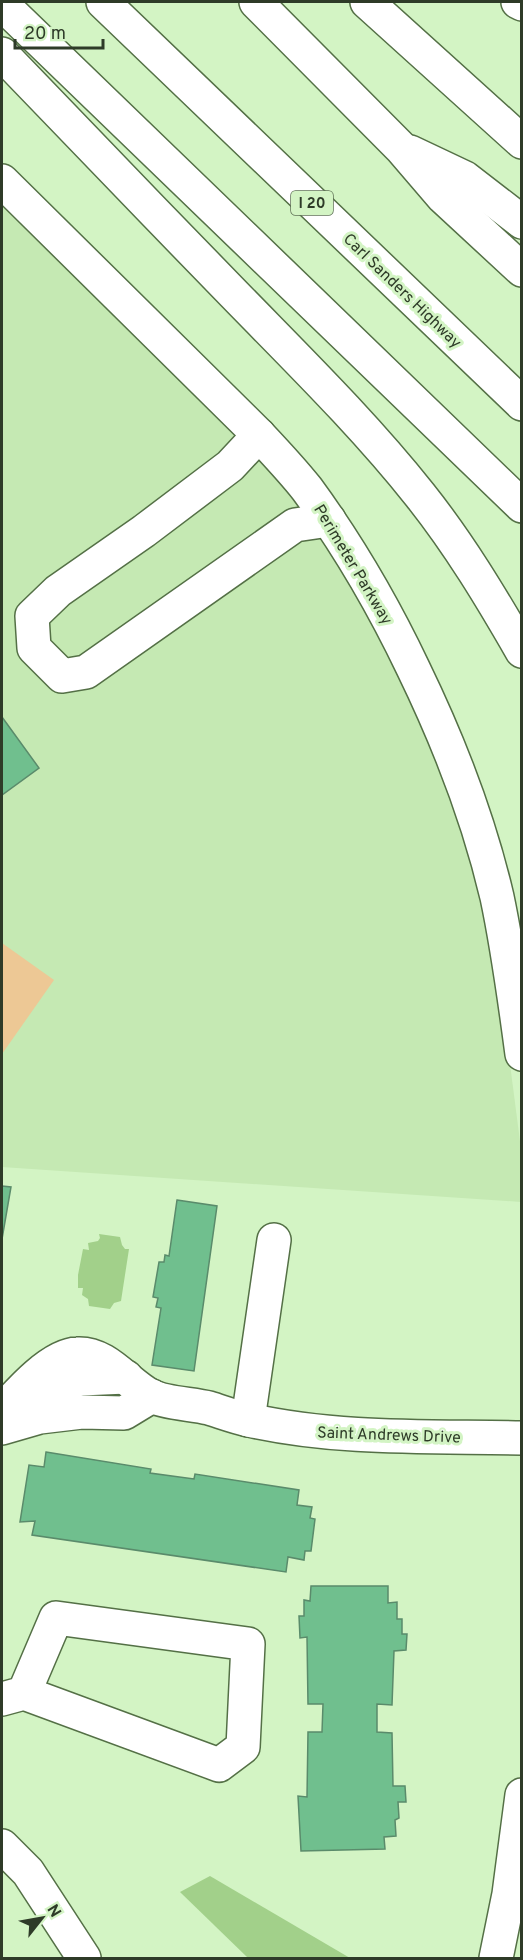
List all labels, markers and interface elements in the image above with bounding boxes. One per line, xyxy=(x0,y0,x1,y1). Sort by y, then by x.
scale bar xyxy=(15,12,104,50)
text: 20 m xyxy=(24,23,66,46)
road number: I 20 xyxy=(291,191,333,215)
street label: Carl Sanders Highway xyxy=(338,230,465,353)
street label: Perimeter Parkway xyxy=(308,501,396,629)
street label: Saint Andrews Drive xyxy=(317,1423,461,1449)
north arrow xyxy=(12,1888,72,1948)
text: N xyxy=(42,1901,65,1921)

